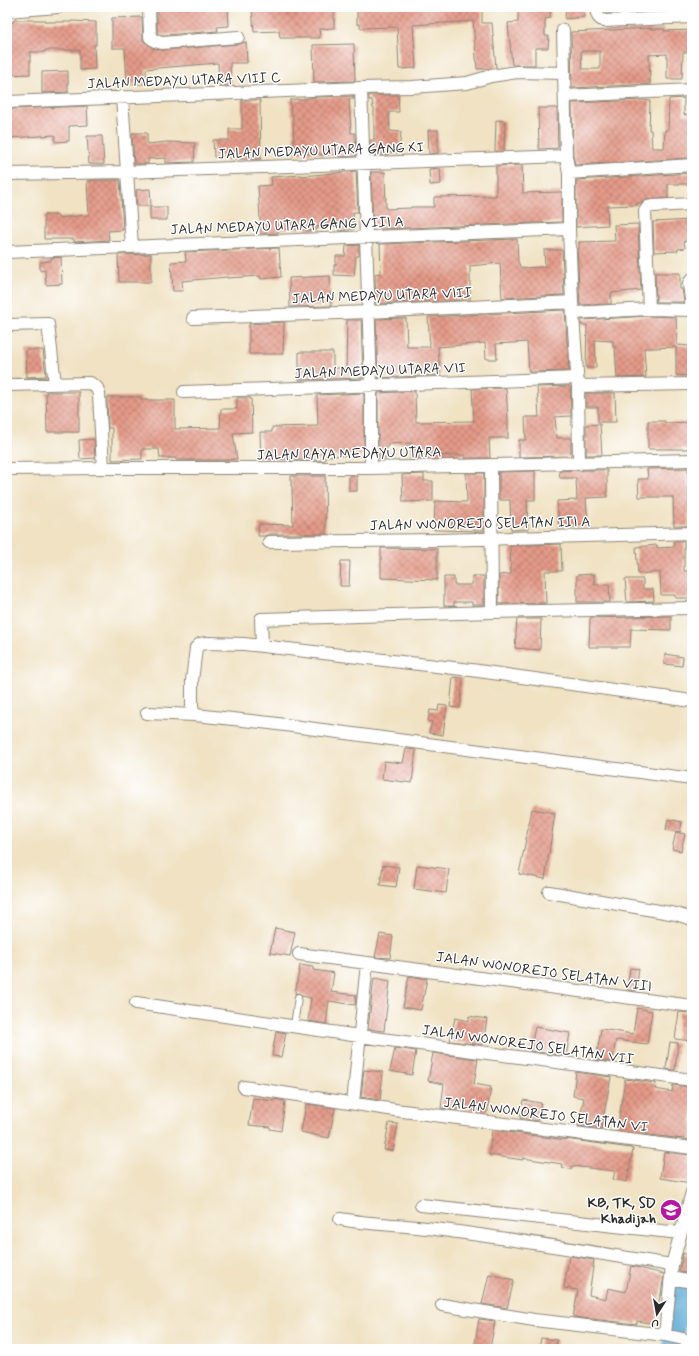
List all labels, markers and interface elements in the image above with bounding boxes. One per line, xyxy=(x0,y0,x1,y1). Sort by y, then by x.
street label: JALAN MEDAYU UTARA VIII C xyxy=(87,69,281,93)
street label: JALAN MEDAYU UTARA GANG XI xyxy=(218,138,424,164)
street label: JALAN MEDAYU UTARA GANG VIII A xyxy=(170,213,404,239)
street label: JALAN MEDAYU UTARA VIII xyxy=(292,284,472,308)
street label: JALAN MEDAYU UTARA VII xyxy=(294,359,466,383)
street label: JALAN RAYA MEDAYU UTARA xyxy=(256,443,442,465)
street label: JALAN WONOREJO SELATAN III A xyxy=(370,513,590,535)
street label: JALAN WONOREJO SELATAN VIII xyxy=(435,948,653,996)
street label: JALAN WONOREJO SELATAN VII xyxy=(421,1021,635,1069)
street label: JALAN WONOREJO SELATAN VI xyxy=(443,1094,649,1136)
place label: KB, TK, SD Khadijah xyxy=(588,1194,656,1228)
school or university icon: KB, TK, SD Khadijah xyxy=(658,1197,684,1223)
north arrow xyxy=(637,1294,677,1334)
text: U xyxy=(650,1315,660,1330)

